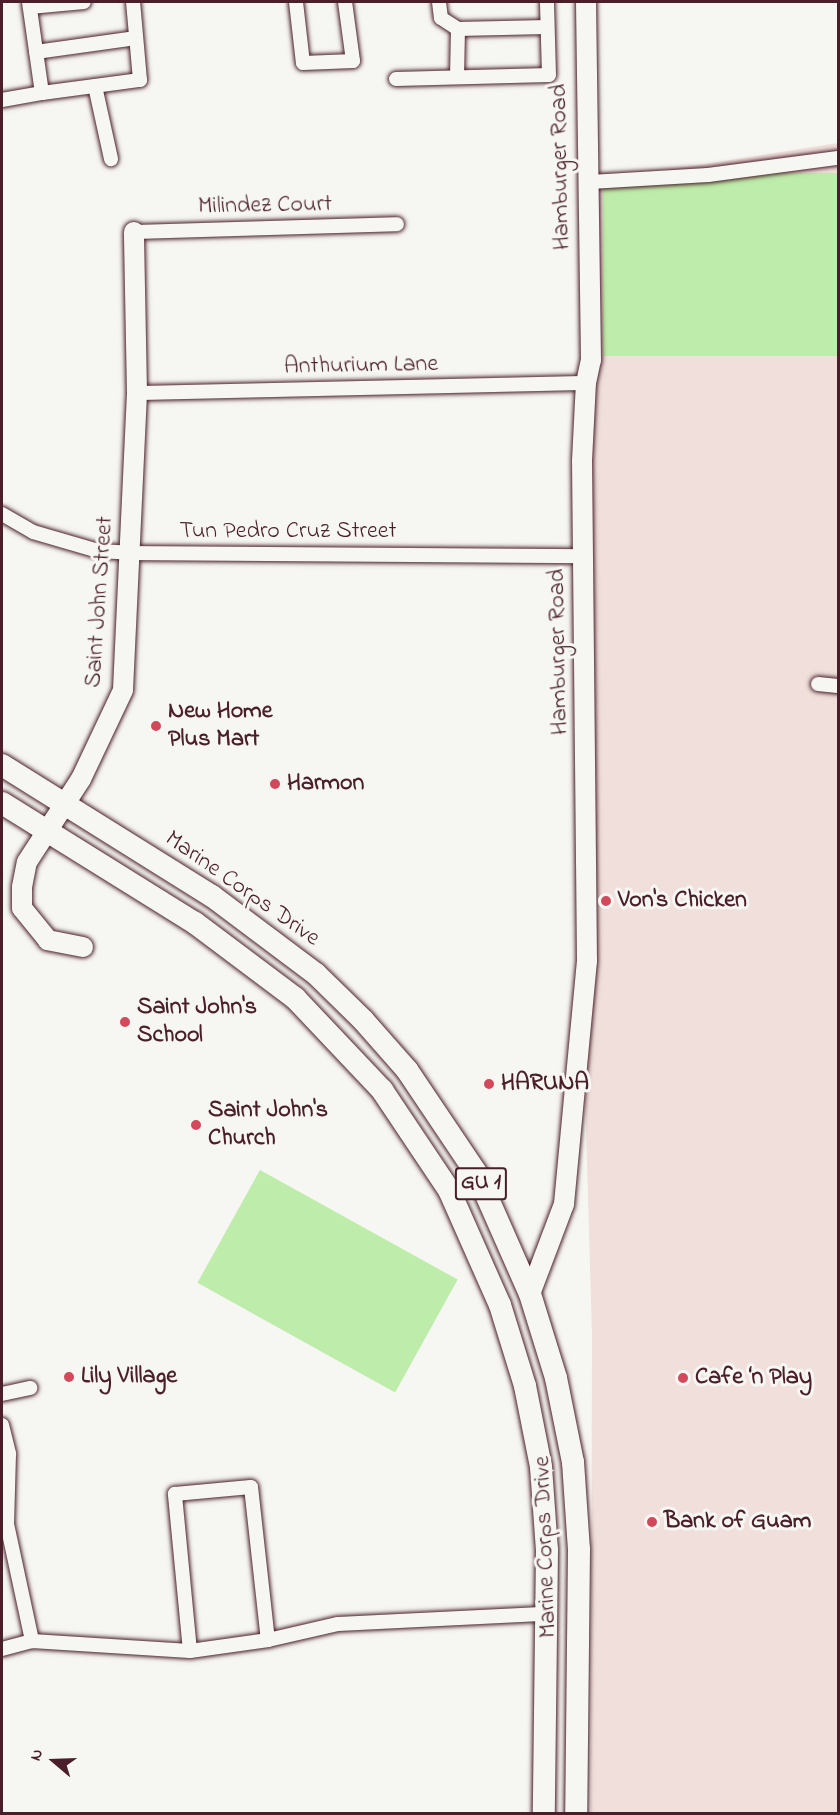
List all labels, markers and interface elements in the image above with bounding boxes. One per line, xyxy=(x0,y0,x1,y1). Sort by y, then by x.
street label: Hamburger Road xyxy=(545,84,577,250)
street label: Milindez Court xyxy=(198,190,332,222)
street label: Anthurium Lane xyxy=(284,350,438,382)
street label: Saint John Street xyxy=(80,515,120,689)
street label: Tun Pedro Cruz Street xyxy=(179,518,397,546)
street label: Hamburger Road xyxy=(543,569,575,735)
place label: New Home Plus Mart xyxy=(168,698,272,754)
marker: New Home Plus Mart xyxy=(149,719,163,733)
place label: Harmon xyxy=(287,770,364,798)
marker: Harmon xyxy=(268,777,282,791)
street label: Marine Corps Drive xyxy=(159,825,325,953)
place label: Von's Chicken xyxy=(618,887,747,915)
marker: Von's Chicken xyxy=(599,894,613,908)
place label: Saint John's School xyxy=(137,994,257,1050)
marker: Saint John's School xyxy=(118,1015,132,1029)
place label: HARUNA xyxy=(501,1070,589,1098)
marker: HARUNA xyxy=(482,1077,496,1091)
place label: Saint John's Church xyxy=(208,1097,328,1153)
marker: Saint John's Church xyxy=(189,1118,203,1132)
road number: GU 1 xyxy=(454,1165,508,1203)
place label: Lily Village xyxy=(81,1363,177,1391)
place label: Cafe ‘n Play xyxy=(695,1364,812,1392)
marker: Lily Village xyxy=(62,1370,76,1384)
marker: Cafe ‘n Play xyxy=(676,1371,690,1385)
street label: Marine Corps Drive xyxy=(528,1455,564,1639)
place label: Bank of Guam xyxy=(664,1508,811,1536)
marker: Bank of Guam xyxy=(645,1515,659,1529)
north arrow xyxy=(24,1731,84,1791)
text: N xyxy=(24,1746,50,1764)

